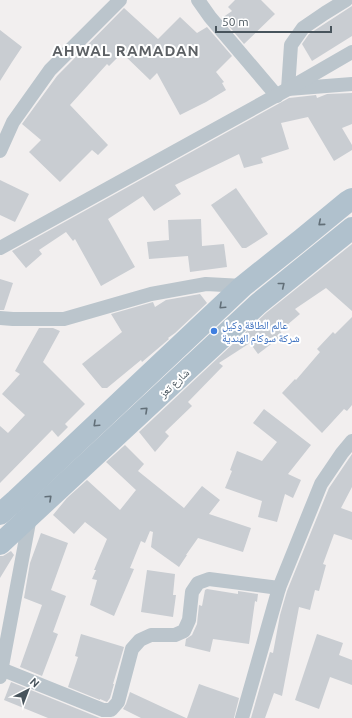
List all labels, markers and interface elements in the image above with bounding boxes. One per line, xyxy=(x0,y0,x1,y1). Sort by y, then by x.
scale bar xyxy=(216,8,331,34)
text: 50 m xyxy=(222,15,249,28)
district label: AHWAL RAMADAN xyxy=(52,42,200,59)
one-way arrow xyxy=(319,218,326,225)
one-way arrow xyxy=(278,282,285,289)
one-way arrow xyxy=(219,301,227,309)
place label: عالم الطاقة وكيل شركة سوكام الهندية xyxy=(222,319,300,345)
marker: عالم الطاقة وكيل شركة سوكام الهندية xyxy=(209,326,219,336)
street label: شارع تعز xyxy=(156,366,192,401)
one-way arrow xyxy=(140,408,147,415)
one-way arrow xyxy=(94,419,101,426)
one-way arrow xyxy=(44,495,52,503)
north arrow xyxy=(8,670,48,710)
text: N xyxy=(28,675,42,690)

